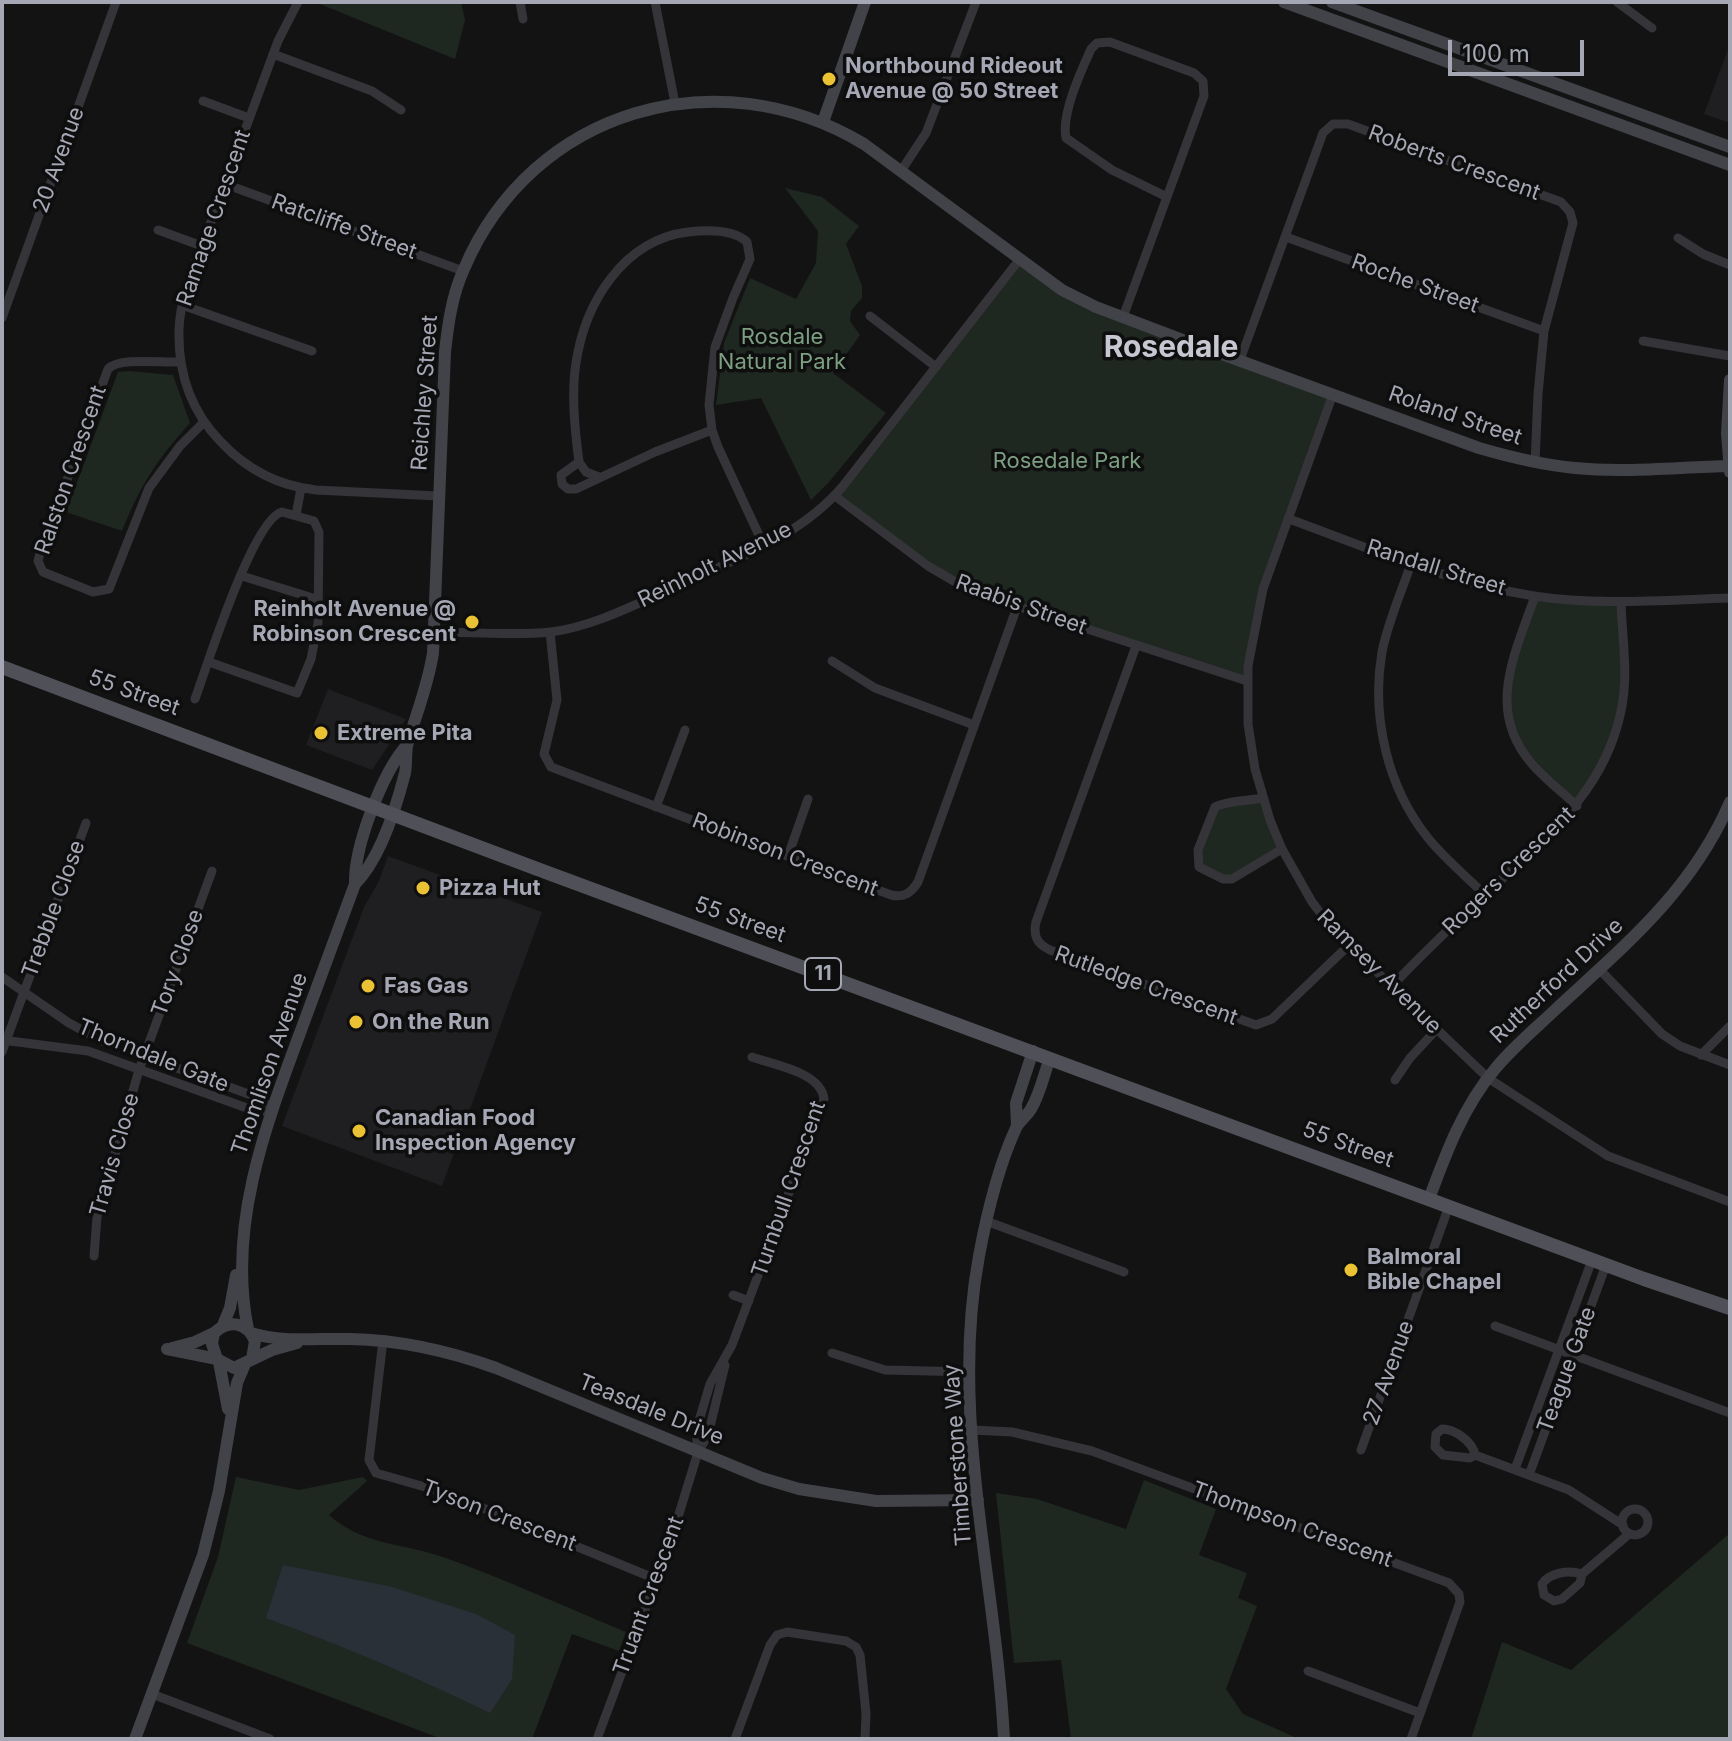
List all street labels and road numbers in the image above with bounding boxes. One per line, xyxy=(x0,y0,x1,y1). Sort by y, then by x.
street label: 20 Avenue xyxy=(28,103,90,217)
street label: Roberts Crescent xyxy=(1365,120,1543,206)
street label: Ramage Crescent xyxy=(171,126,257,310)
street label: Ratcliffe Street xyxy=(268,189,420,265)
street label: Roche Street xyxy=(1348,249,1482,319)
street label: Reichley Street xyxy=(406,314,444,472)
street label: Roland Street xyxy=(1385,381,1525,451)
street label: Ralston Crescent xyxy=(30,382,112,558)
street label: Reinholt Avenue xyxy=(634,516,796,614)
street label: Randall Street xyxy=(1363,534,1509,602)
street label: Raabis Street xyxy=(952,569,1090,641)
street label: 55 Street xyxy=(85,664,183,722)
street label: Rogers Crescent xyxy=(1437,801,1581,941)
street label: Robinson Crescent xyxy=(688,807,882,903)
street label: Trebble Close xyxy=(17,837,91,981)
street label: 55 Street xyxy=(691,891,789,949)
street label: Ramsey Avenue xyxy=(1311,904,1447,1040)
street label: Tory Close xyxy=(146,906,210,1020)
street label: Rutherford Drive xyxy=(1485,913,1629,1049)
street label: Rutledge Crescent xyxy=(1051,941,1241,1031)
road number: 11 xyxy=(805,958,841,990)
street label: Thomlison Avenue xyxy=(226,969,314,1159)
street label: Thorndale Gate xyxy=(74,1014,232,1098)
street label: Travis Close xyxy=(85,1090,145,1220)
street label: Turnbull Crescent xyxy=(746,1097,832,1281)
street label: 55 Street xyxy=(1299,1116,1397,1174)
street label: Teague Gate xyxy=(1532,1303,1602,1437)
street label: 27 Avenue xyxy=(1358,1317,1420,1429)
street label: Timberstone Way xyxy=(938,1363,978,1547)
street label: Teasdale Drive xyxy=(575,1369,727,1451)
street label: Tyson Crescent xyxy=(418,1474,580,1558)
street label: Thompson Crescent xyxy=(1188,1476,1396,1574)
street label: Truant Crescent xyxy=(608,1513,690,1679)

